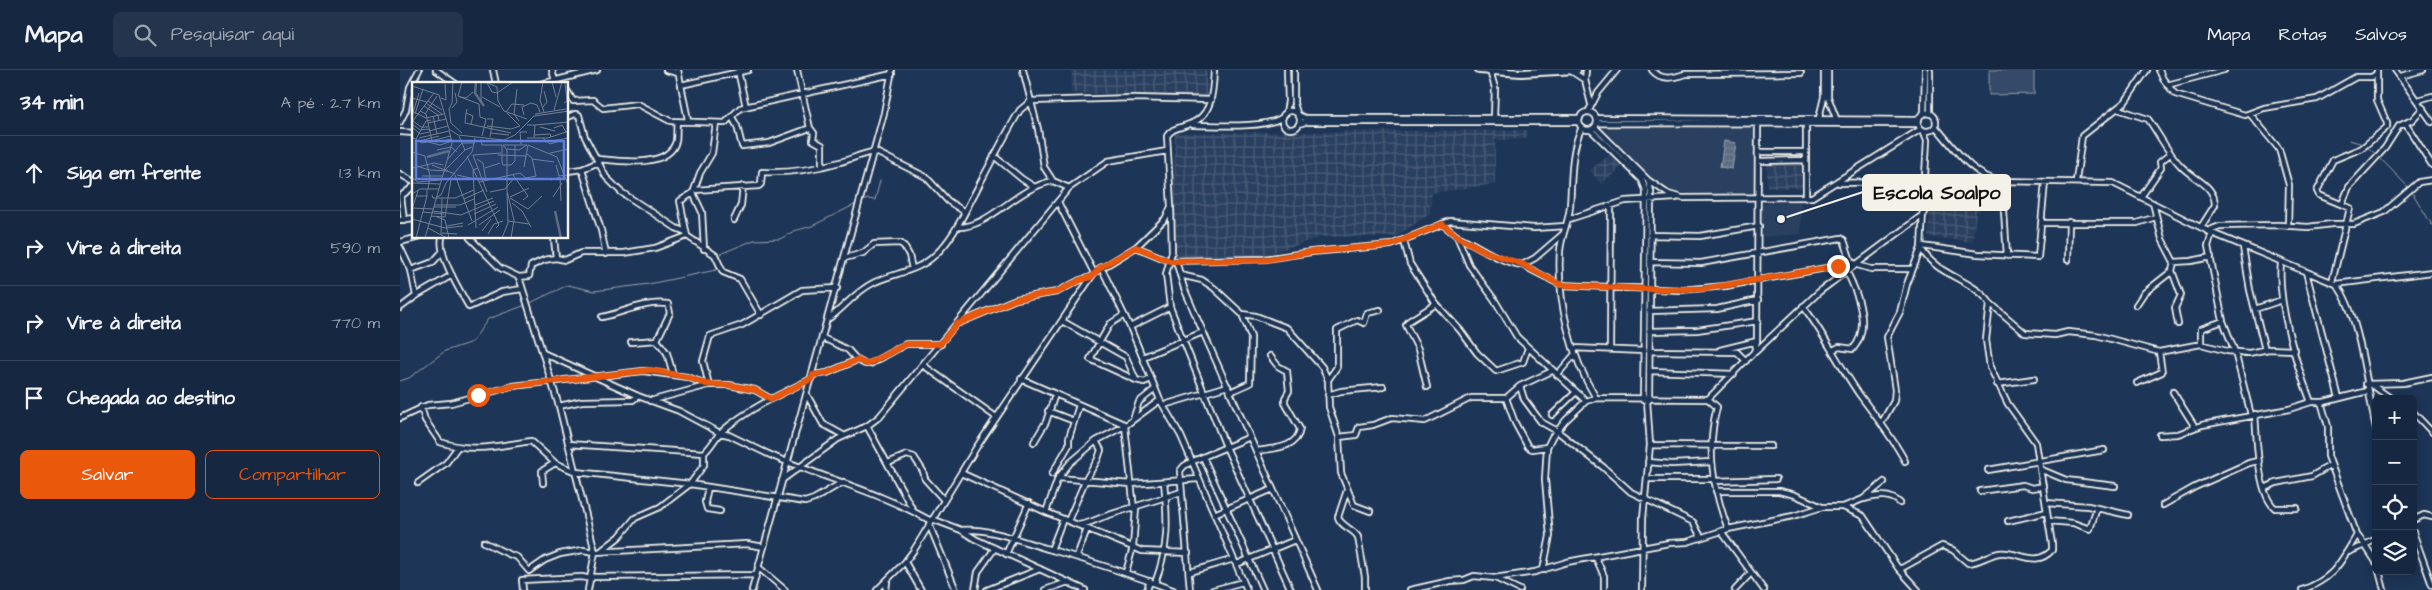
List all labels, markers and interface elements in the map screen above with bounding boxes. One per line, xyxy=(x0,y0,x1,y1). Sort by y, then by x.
search box xyxy=(113,12,463,57)
text: Mapa xyxy=(25,18,83,52)
icon: search xyxy=(131,21,159,49)
text: Pesquisar aqui xyxy=(171,21,294,48)
text: Mapa xyxy=(2207,22,2251,47)
text: Rotas xyxy=(2279,22,2327,47)
text: Salvos xyxy=(2355,22,2407,47)
inset map xyxy=(412,82,569,239)
text: 34 min xyxy=(20,88,83,117)
text: A pé · 2.7 km xyxy=(281,92,380,114)
icon: ahead xyxy=(20,159,48,187)
text: Siga em frente xyxy=(67,160,201,187)
text: 1.3 km xyxy=(339,162,380,184)
callout: Escola Soalpo xyxy=(1863,175,2010,210)
text: Escola Soalpo xyxy=(1874,179,2001,207)
icon: right xyxy=(20,234,48,262)
text: Vire à direita xyxy=(67,235,181,262)
text: 590 m xyxy=(331,237,380,259)
route end xyxy=(1827,255,1850,278)
icon: right xyxy=(20,309,48,337)
text: Vire à direita xyxy=(67,310,181,337)
text: 770 m xyxy=(331,312,380,334)
icon: arrive xyxy=(20,384,48,412)
route start xyxy=(467,384,490,407)
text: Chegada ao destino xyxy=(67,385,235,412)
map controls xyxy=(2372,395,2417,575)
button: + xyxy=(2372,395,2417,440)
button: − xyxy=(2372,440,2417,485)
button: Salvar xyxy=(20,450,195,499)
button: Compartilhar xyxy=(205,450,380,499)
button: locate xyxy=(2372,485,2417,530)
button: layers xyxy=(2372,530,2417,575)

